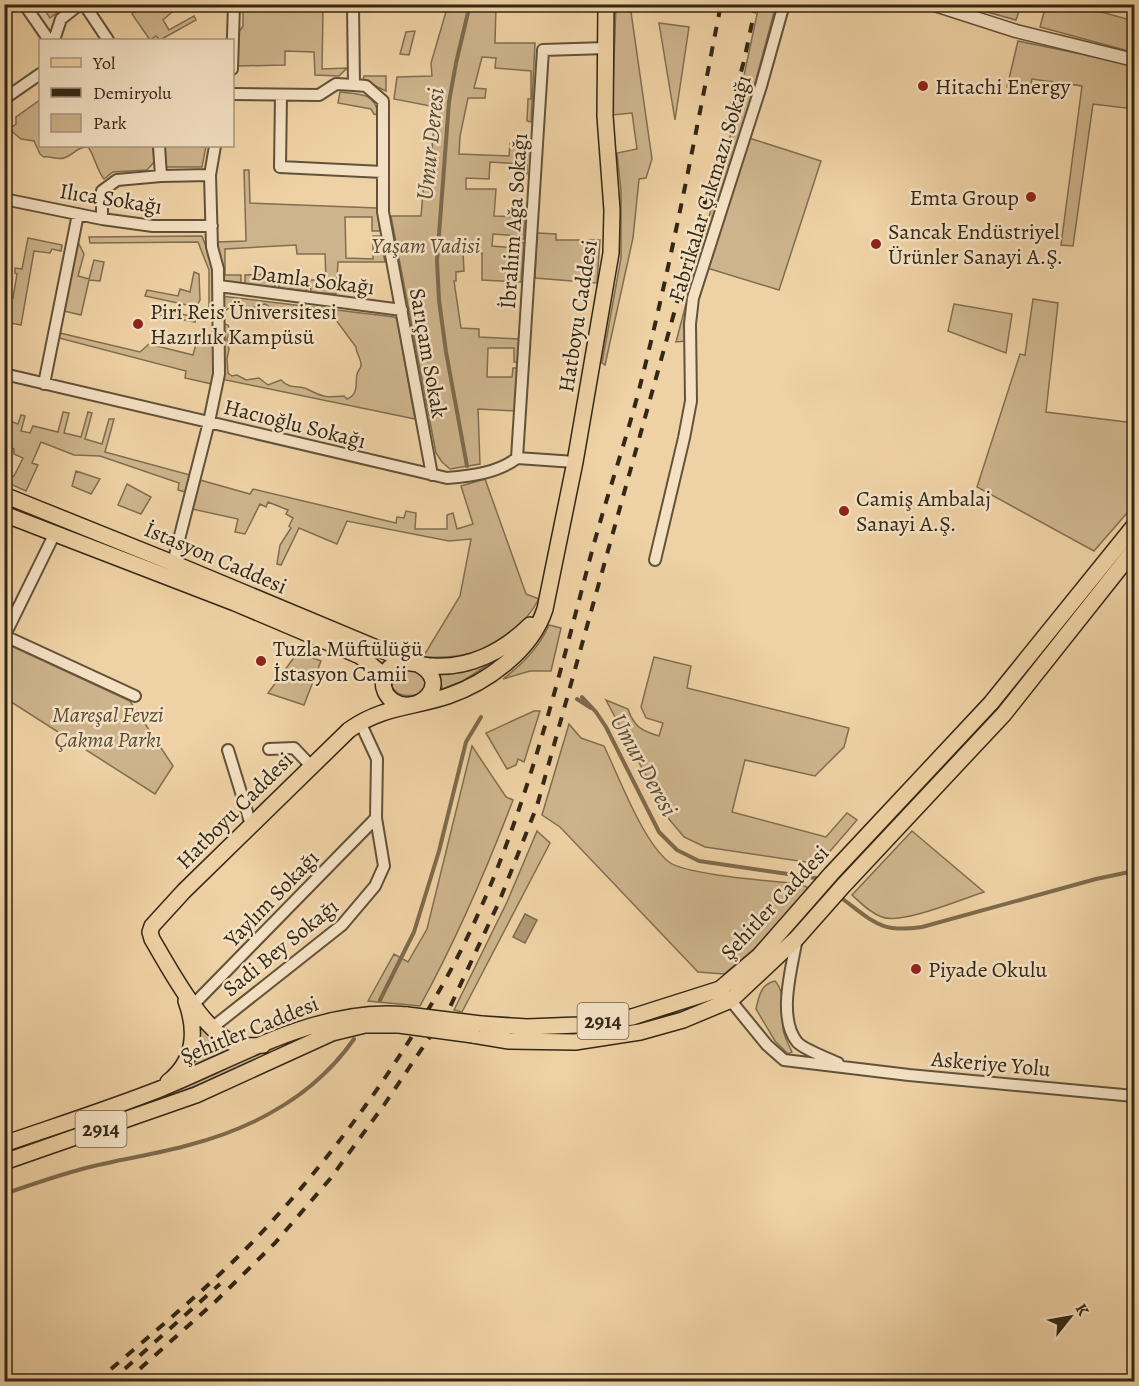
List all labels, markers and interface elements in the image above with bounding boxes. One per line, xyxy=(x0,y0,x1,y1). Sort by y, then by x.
legend xyxy=(39,39,234,147)
text: Yol xyxy=(92,51,116,75)
street label: Fabrikalar Çıkmazı Sokağı xyxy=(661,71,759,305)
place label: Hitachi Energy xyxy=(935,72,1070,102)
marker: Hitachi Energy xyxy=(916,79,930,93)
text: Demiryolu xyxy=(93,81,172,105)
water label: Umur Deresi xyxy=(408,86,452,202)
text: Park xyxy=(93,111,127,135)
street label: İbrahim Ağa Sokağı xyxy=(493,132,535,310)
street label: Ilıca Sokağı xyxy=(57,176,164,222)
place label: Emta Group xyxy=(910,183,1019,213)
marker: Emta Group xyxy=(1024,190,1038,204)
place label: Sancak Endüstriyel Ürünler Sanayi A.Ş. xyxy=(888,217,1063,272)
park label: Yaşam Vadisi xyxy=(372,231,481,261)
marker: Sancak Endüstriyel Ürünler Sanayi A.Ş. xyxy=(869,237,883,251)
street label: Hatboyu Caddesi xyxy=(551,238,605,395)
street label: Damla Sokağı xyxy=(249,258,376,302)
street label: Sarıçam Sokak xyxy=(402,286,454,421)
place label: Piri Reis Üniversitesi Hazırlık Kampüsü xyxy=(150,297,337,352)
marker: Piri Reis Üniversitesi Hazırlık Kampüsü xyxy=(131,317,145,331)
street label: Hacıoğlu Sokağı xyxy=(220,392,369,456)
place label: Camiş Ambalaj Sanayi A.Ş. xyxy=(856,484,991,539)
marker: Camiş Ambalaj Sanayi A.Ş. xyxy=(837,504,851,518)
street label: İstasyon Caddesi xyxy=(140,514,291,601)
place label: Tuzla Müftülüğü İstasyon Camii xyxy=(273,634,423,689)
marker: Tuzla Müftülüğü İstasyon Camii xyxy=(254,654,268,668)
park label: Mareşal Fevzi Çakma Parkı xyxy=(52,700,164,755)
water label: Umur Deresi xyxy=(603,708,685,822)
street label: Hatboyu Caddesi xyxy=(170,746,300,876)
street label: Şehitler Caddesi xyxy=(714,839,836,967)
street label: Yaylım Sokağı xyxy=(217,843,326,955)
street label: Sadi Bey Sokağı xyxy=(216,892,345,1004)
place label: Piyade Okulu xyxy=(928,955,1047,985)
marker: Piyade Okulu xyxy=(909,962,923,976)
street label: Şehitler Caddesi xyxy=(176,989,323,1071)
road number: 2914 xyxy=(578,1003,628,1039)
street label: Askeriye Yolu xyxy=(929,1044,1052,1084)
road number: 2914 xyxy=(76,1111,126,1147)
north arrow xyxy=(1040,1287,1100,1347)
text: K xyxy=(1070,1300,1094,1320)

